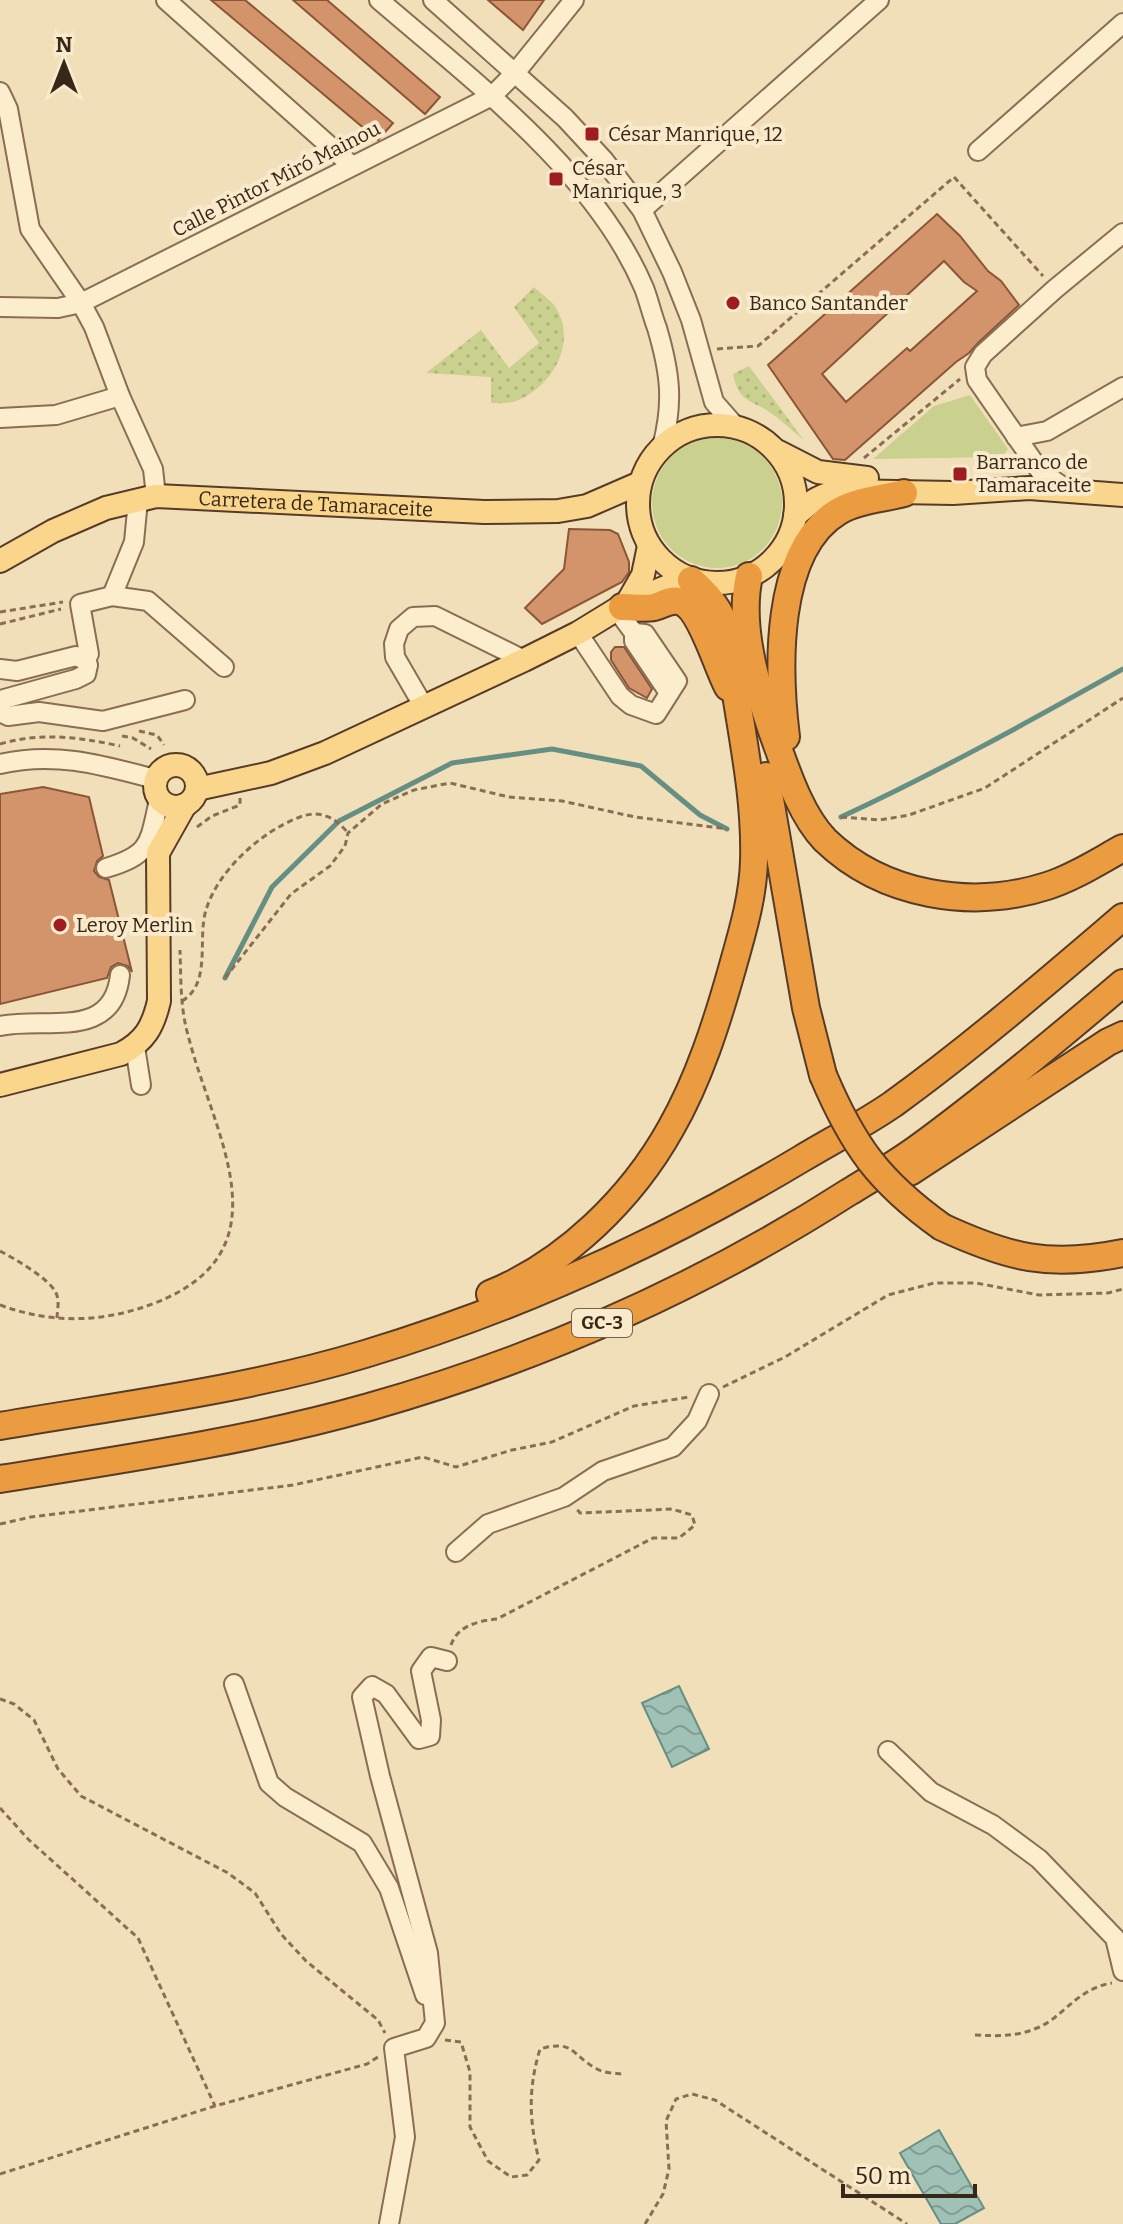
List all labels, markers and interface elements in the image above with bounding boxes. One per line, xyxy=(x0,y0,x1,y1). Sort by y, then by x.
north arrow xyxy=(24,24,104,104)
text: N xyxy=(56,31,73,58)
street label: Calle Pintor Miró Mainou xyxy=(168,116,384,242)
place label: César Manrique, 12 xyxy=(608,122,783,146)
marker: César Manrique, 12 xyxy=(583,125,601,143)
place label: César Manrique, 3 xyxy=(572,156,682,203)
marker: César Manrique, 3 xyxy=(547,170,565,188)
place label: Banco Santander xyxy=(749,291,908,315)
marker: Banco Santander xyxy=(724,294,742,312)
place label: Barranco de Tamaraceite xyxy=(976,450,1091,497)
marker: Barranco de Tamaraceite xyxy=(951,465,969,483)
street label: Carretera de Tamaraceite xyxy=(198,486,434,521)
place label: Leroy Merlin xyxy=(76,913,193,937)
marker: Leroy Merlin xyxy=(51,916,69,934)
road number: GC-3 xyxy=(572,1309,632,1337)
scale bar xyxy=(843,2148,975,2198)
text: 50 m xyxy=(855,2162,911,2190)

